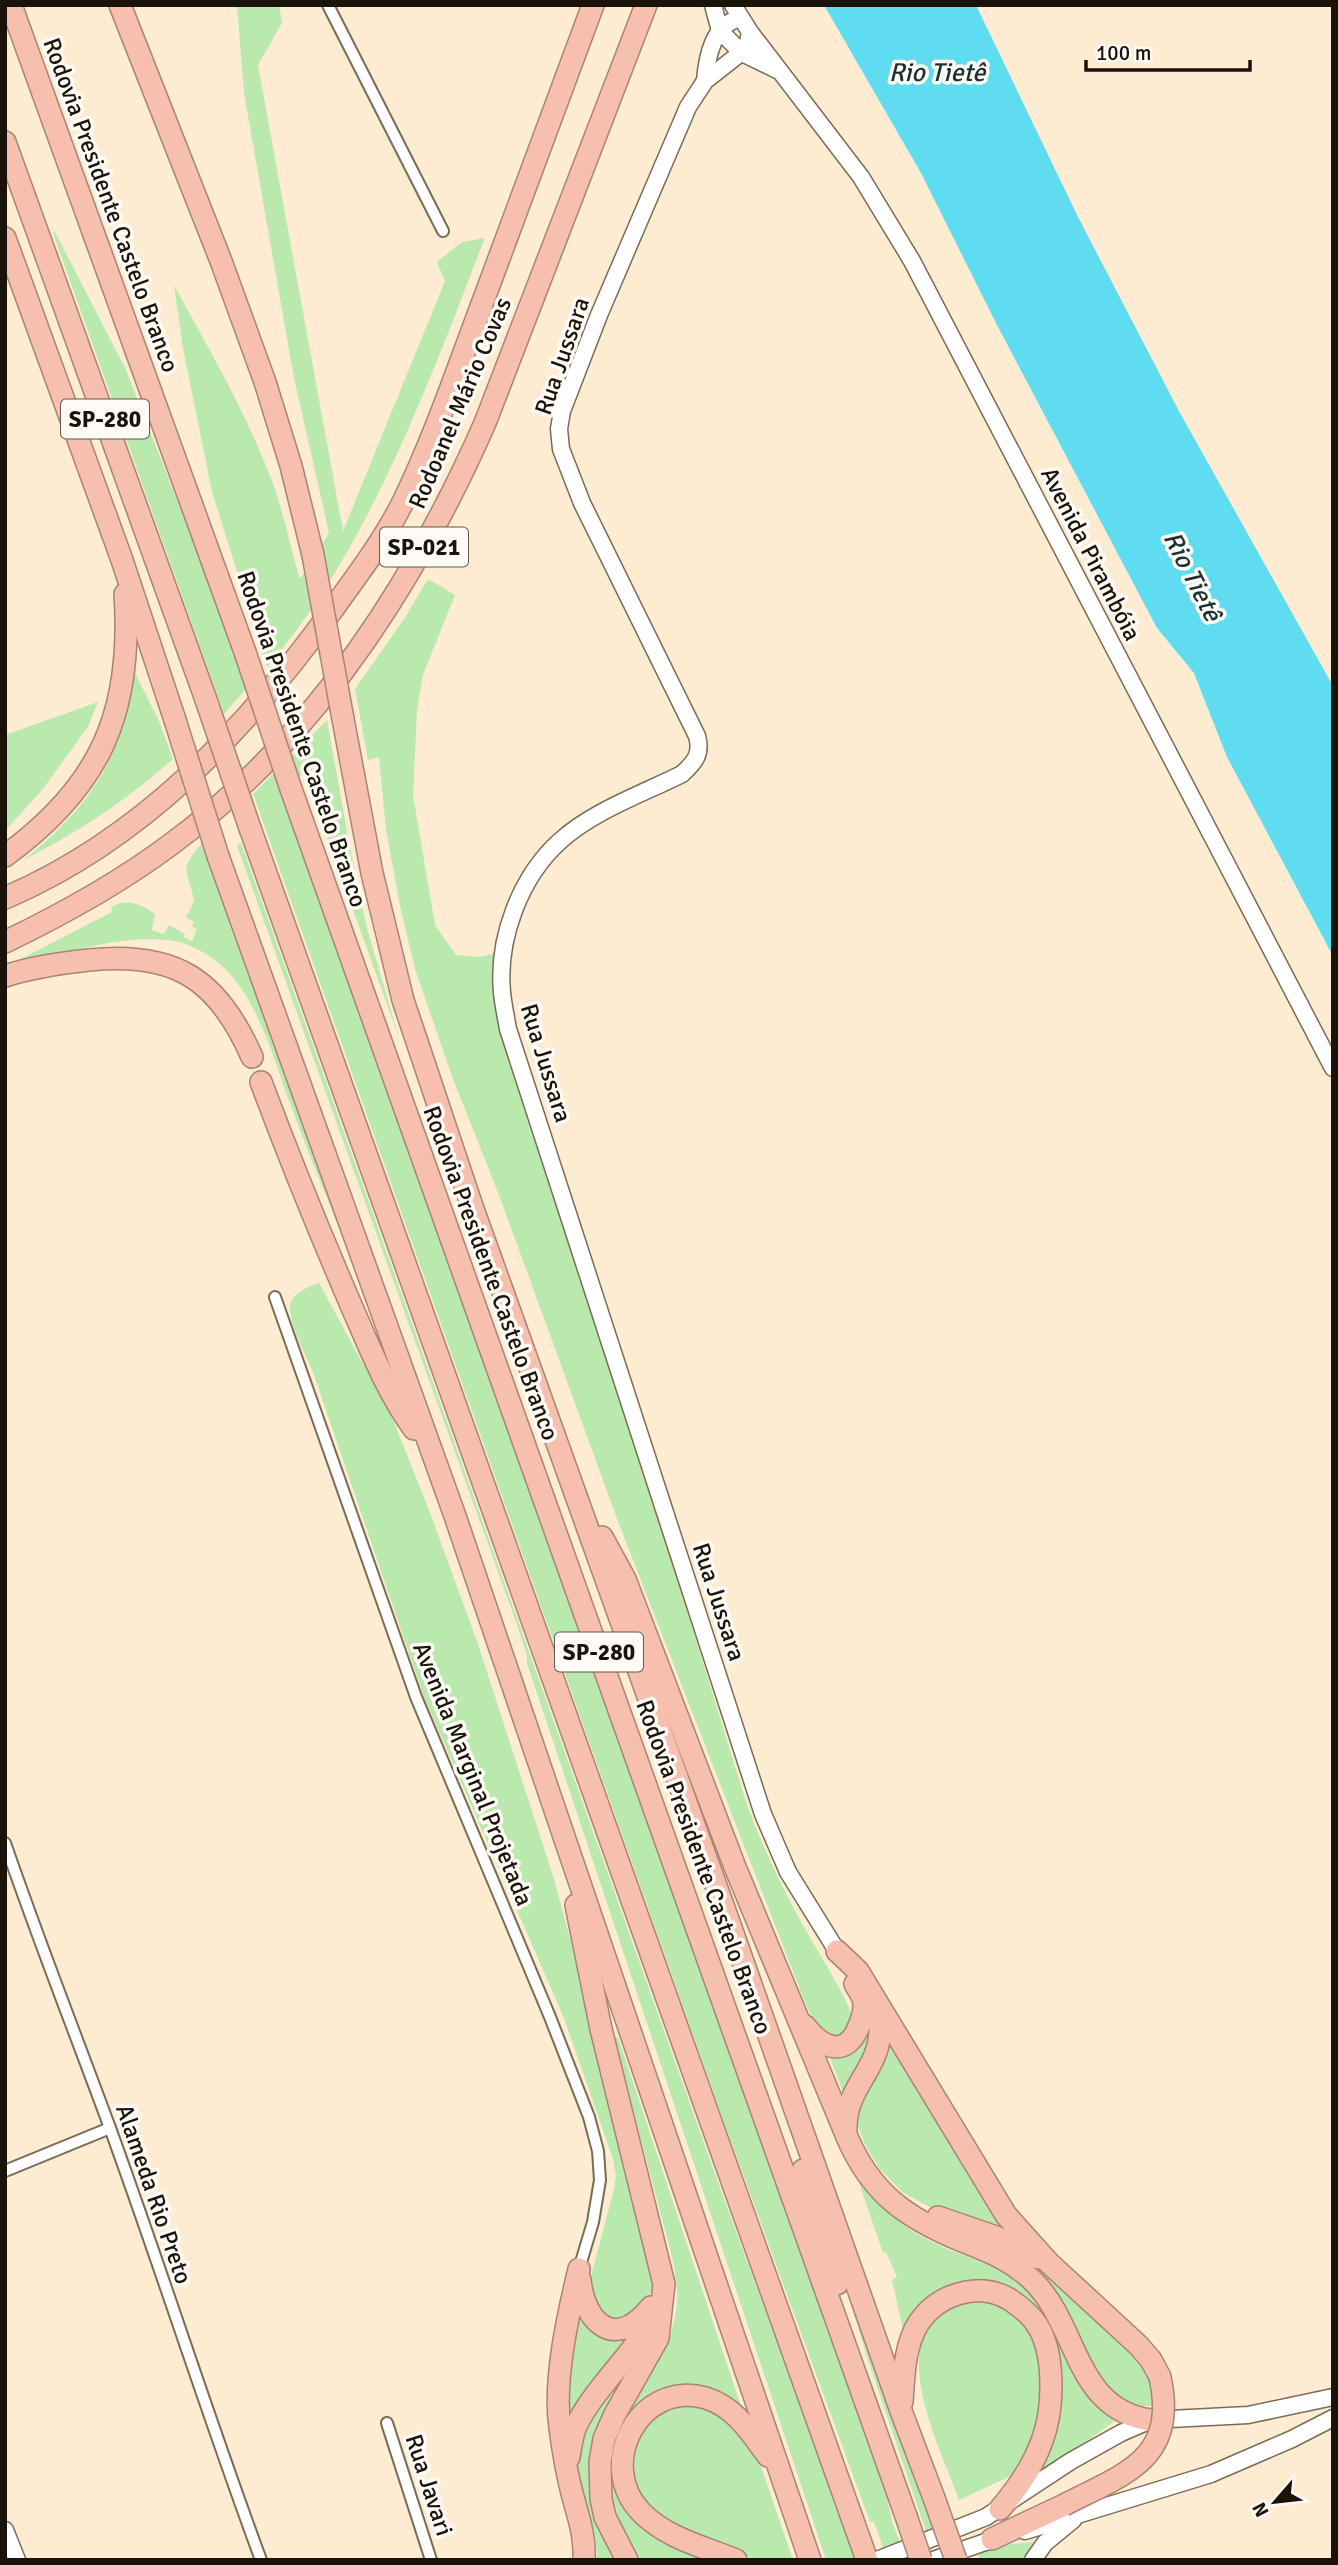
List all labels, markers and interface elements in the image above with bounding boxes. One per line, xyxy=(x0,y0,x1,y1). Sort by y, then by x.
scale bar xyxy=(1086,28,1250,72)
street label: Rodovia Presidente Castelo Branco xyxy=(36,34,186,376)
text: 100 m xyxy=(1096,40,1151,66)
water label: Rio Tietê xyxy=(889,57,987,89)
street label: Rodoanel Mário Covas xyxy=(402,293,518,513)
street label: Rua Jussara xyxy=(528,293,596,419)
road number: SP-280 xyxy=(61,400,149,438)
street label: Avenida Pirambóia xyxy=(1034,462,1148,646)
water label: Rio Tietê xyxy=(1156,526,1229,629)
road number: SP-021 xyxy=(380,527,468,566)
street label: Rodovia Presidente Castelo Branco xyxy=(230,567,374,911)
street label: Rua Jussara xyxy=(514,1000,578,1126)
street label: Rodovia Presidente Castelo Branco xyxy=(416,1102,566,1444)
street label: Rua Jussara xyxy=(686,1539,752,1665)
road number: SP-280 xyxy=(555,1632,643,1672)
street label: Avenida Marginal Projetada xyxy=(406,1638,540,1910)
street label: Rodovia Presidente Castelo Branco xyxy=(629,1696,779,2038)
street label: Alameda Rio Preto xyxy=(109,2100,199,2288)
street label: Rua Javari xyxy=(398,2430,460,2540)
north arrow xyxy=(1240,2467,1310,2537)
text: N xyxy=(1247,2498,1275,2521)

